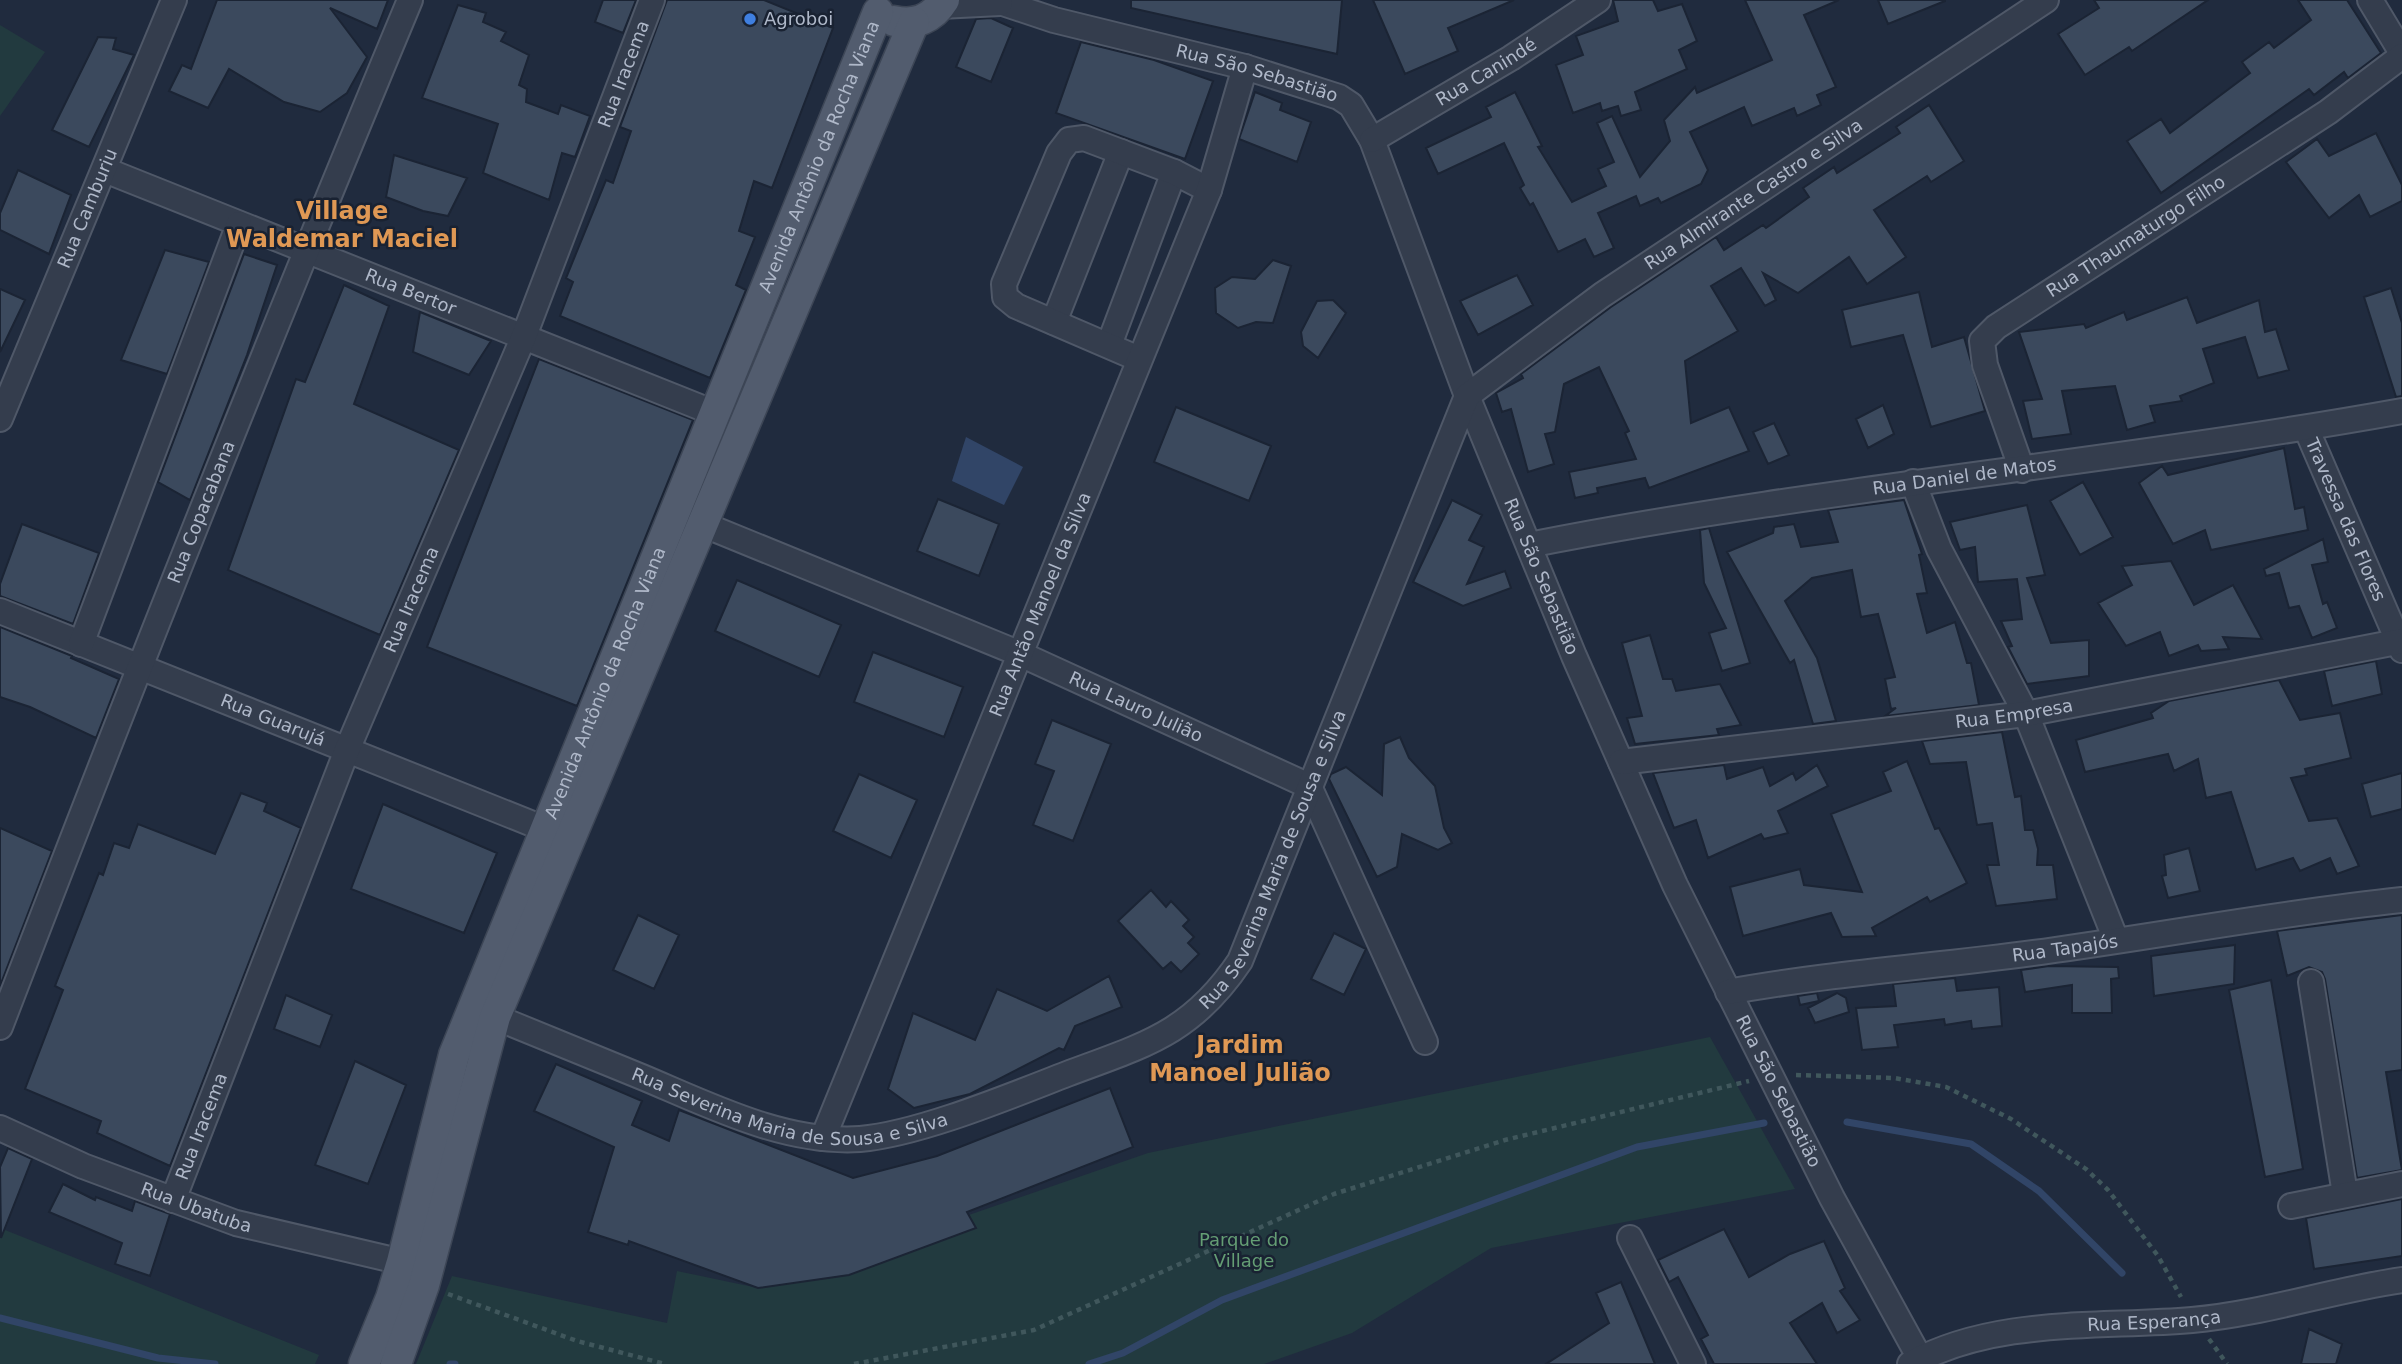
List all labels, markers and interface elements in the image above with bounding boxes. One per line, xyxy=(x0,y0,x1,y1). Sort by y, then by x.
place label: Agroboi xyxy=(764,8,833,29)
marker: Agroboi xyxy=(742,11,758,27)
street label: Rua Iracema xyxy=(593,17,653,131)
street label: Avenida Antônio da Rocha Viana xyxy=(754,17,883,296)
street label: Rua Canindé xyxy=(1432,33,1540,110)
street label: Rua São Sebastião xyxy=(1174,39,1341,106)
street label: Rua Almirante Castro e Silva xyxy=(1640,114,1866,274)
street label: Rua Camburiu xyxy=(53,145,121,271)
street label: Rua Thaumaturgo Filho xyxy=(2042,170,2229,301)
district label: Village Waldemar Maciel xyxy=(226,197,458,253)
street label: Rua Bertor xyxy=(362,264,460,319)
street label: Travessa das Flores xyxy=(2301,434,2391,604)
street label: Rua Copacabana xyxy=(163,437,239,586)
street label: Rua Daniel de Matos xyxy=(1871,453,2058,499)
street label: Rua Antão Manoel da Silva xyxy=(985,489,1095,720)
street label: Rua São Sebastião xyxy=(1500,495,1583,658)
street label: Rua Iracema xyxy=(379,543,443,656)
street label: Avenida Antônio da Rocha Viana xyxy=(540,544,670,822)
street label: Rua Lauro Julião xyxy=(1066,667,1206,746)
street label: Rua Guarujá xyxy=(218,689,329,750)
street label: Rua Empresa xyxy=(1954,694,2075,732)
street label: Rua Severina Maria de Sousa e Silva xyxy=(1195,707,1350,1013)
street label: Rua Tapajós xyxy=(2011,930,2120,966)
street label: Rua São Sebastião xyxy=(1732,1011,1826,1171)
district label: Jardim Manoel Julião xyxy=(1149,1031,1331,1087)
street label: Rua Severina Maria de Sousa e Silva xyxy=(629,1063,950,1149)
street label: Rua Iracema xyxy=(171,1070,231,1183)
street label: Rua Ubatuba xyxy=(138,1177,254,1236)
park label: Parque do Village xyxy=(1199,1229,1289,1271)
street label: Rua Esperança xyxy=(2087,1306,2222,1335)

